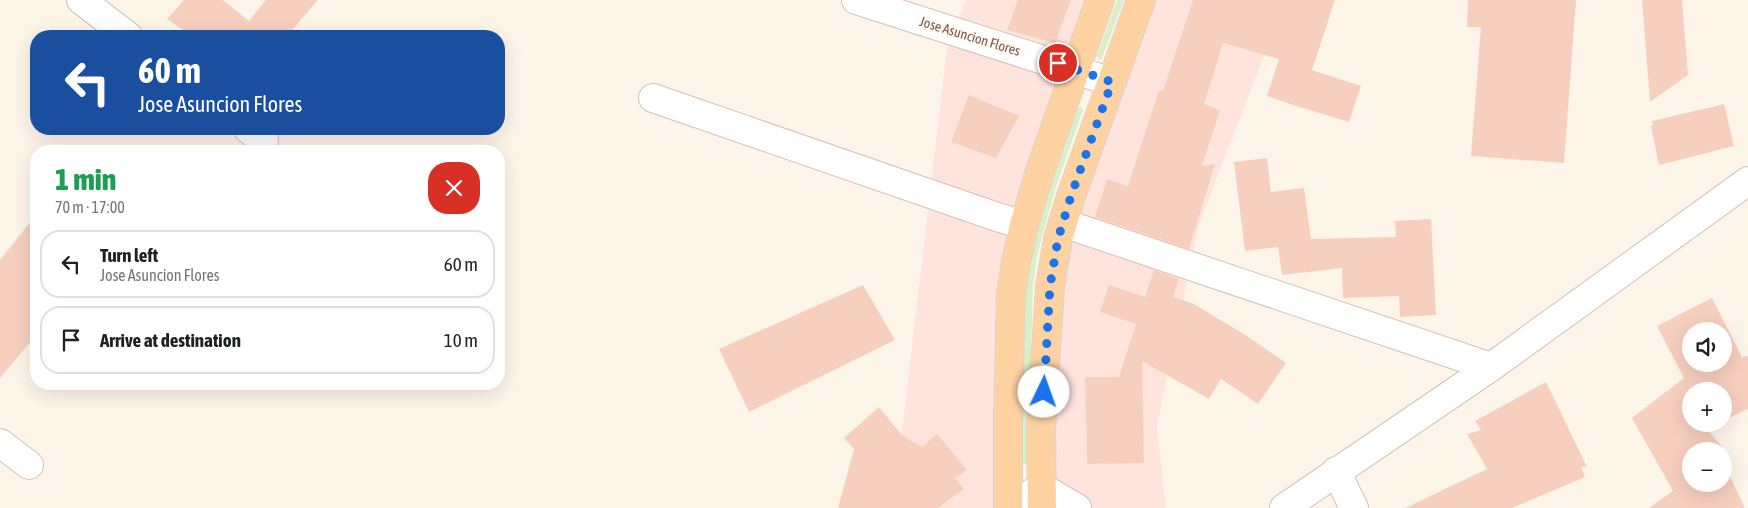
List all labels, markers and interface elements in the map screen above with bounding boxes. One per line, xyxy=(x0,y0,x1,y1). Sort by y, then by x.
street label: Jose Asuncion Flores xyxy=(918,13,1022,59)
pin xyxy=(1037,42,1079,84)
icon: arrive xyxy=(1044,49,1072,77)
icon: left xyxy=(55,50,120,115)
text: 60 m xyxy=(138,50,201,90)
text: Jose Asuncion Flores xyxy=(138,91,302,117)
text: 1 min xyxy=(55,162,116,196)
button: close xyxy=(428,162,480,214)
text: 70 m · 17:00 xyxy=(55,198,125,216)
text: Turn left xyxy=(100,244,158,266)
icon: left xyxy=(57,250,85,278)
text: 60 m xyxy=(444,253,478,275)
text: Jose Asuncion Flores xyxy=(100,266,219,284)
map controls xyxy=(1682,322,1732,492)
button: sound xyxy=(1682,322,1732,372)
icon: arrive xyxy=(57,326,85,354)
text: Arrive at destination xyxy=(100,329,241,351)
text: 10 m xyxy=(444,329,478,351)
position arrow xyxy=(1017,365,1069,417)
button: + xyxy=(1682,382,1732,432)
button: − xyxy=(1682,442,1732,492)

